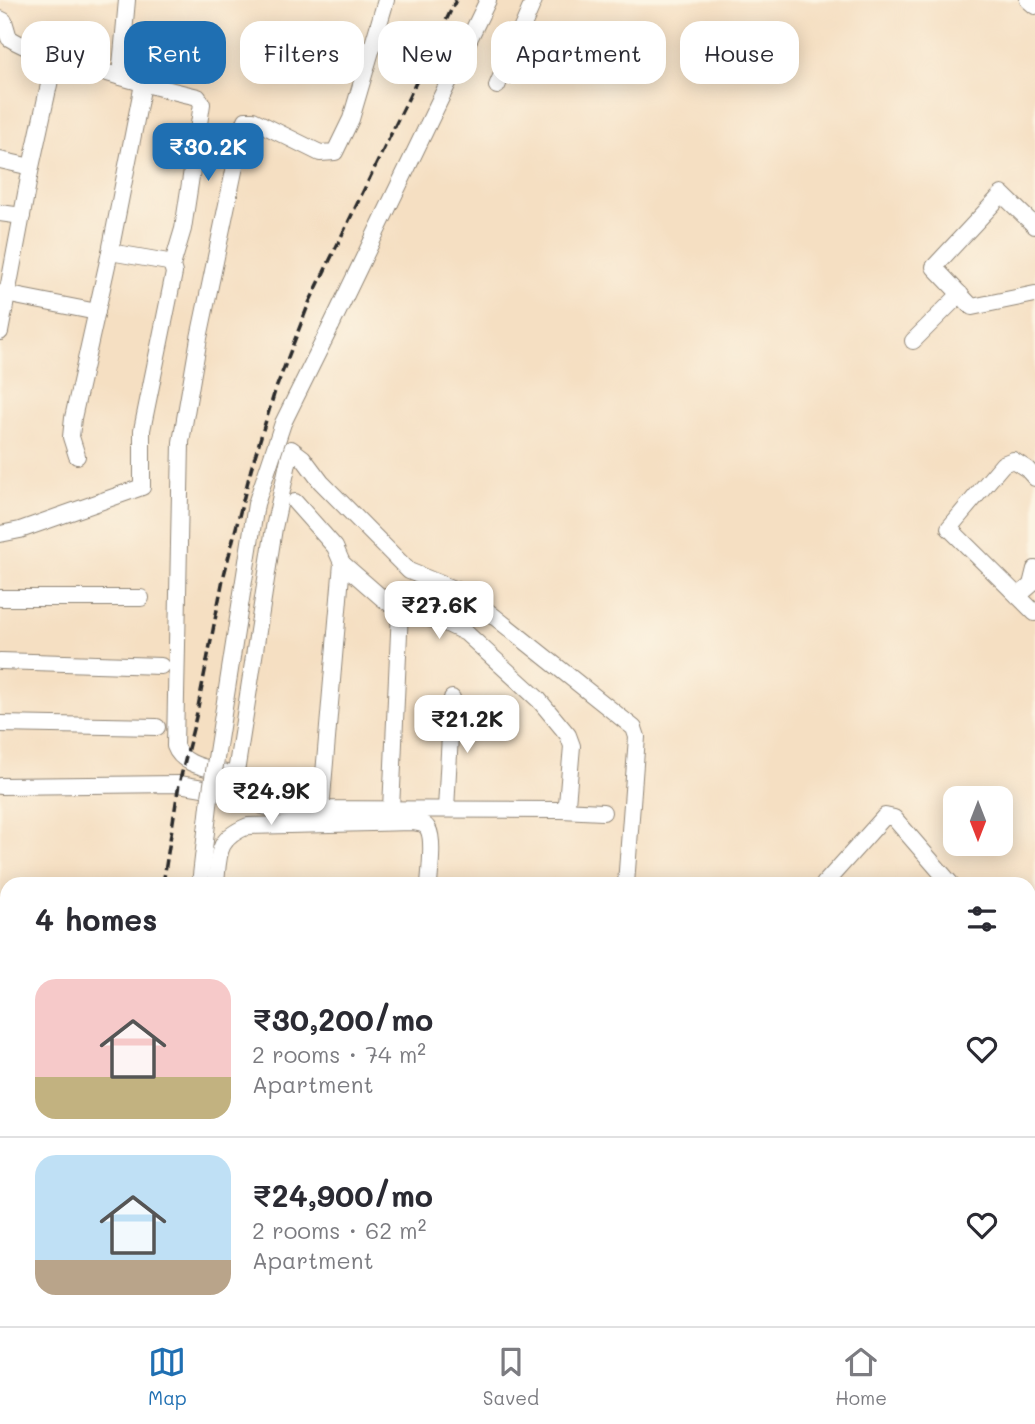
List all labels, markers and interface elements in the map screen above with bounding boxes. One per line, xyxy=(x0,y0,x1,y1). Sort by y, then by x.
chip: Buy xyxy=(21,21,110,84)
chip: Rent xyxy=(124,21,226,84)
chip: Filters xyxy=(240,21,364,84)
chip: New xyxy=(378,21,477,84)
chip: Apartment xyxy=(491,21,666,84)
chip: House xyxy=(680,21,799,84)
pin: ₹30.2K xyxy=(151,124,265,183)
text: ₹30.2K xyxy=(169,131,247,161)
pin: ₹27.6K xyxy=(382,582,496,641)
text: ₹27.6K xyxy=(400,589,478,619)
pin: ₹21.2K xyxy=(410,696,524,755)
text: ₹21.2K xyxy=(430,703,504,733)
pin: ₹24.9K xyxy=(214,768,328,827)
text: ₹24.9K xyxy=(232,775,310,805)
north arrow xyxy=(943,786,1013,856)
map controls xyxy=(943,786,1013,856)
text: 4 homes xyxy=(35,899,157,939)
icon: filters xyxy=(963,900,1001,938)
text: ₹30,200/mo xyxy=(252,999,433,1039)
icon: home xyxy=(91,1007,175,1091)
icon: heart xyxy=(963,1030,1001,1068)
text: 2 rooms · 74 m² xyxy=(252,1039,426,1069)
text: Apartment xyxy=(252,1069,374,1099)
text: ₹24,900/mo xyxy=(252,1175,433,1215)
icon: home xyxy=(91,1183,175,1267)
icon: heart xyxy=(963,1206,1001,1244)
text: 2 rooms · 62 m² xyxy=(252,1215,426,1245)
text: Apartment xyxy=(252,1245,374,1275)
tab: Map xyxy=(148,1343,187,1410)
tab: Saved xyxy=(483,1343,539,1410)
tab: Home xyxy=(835,1343,887,1410)

